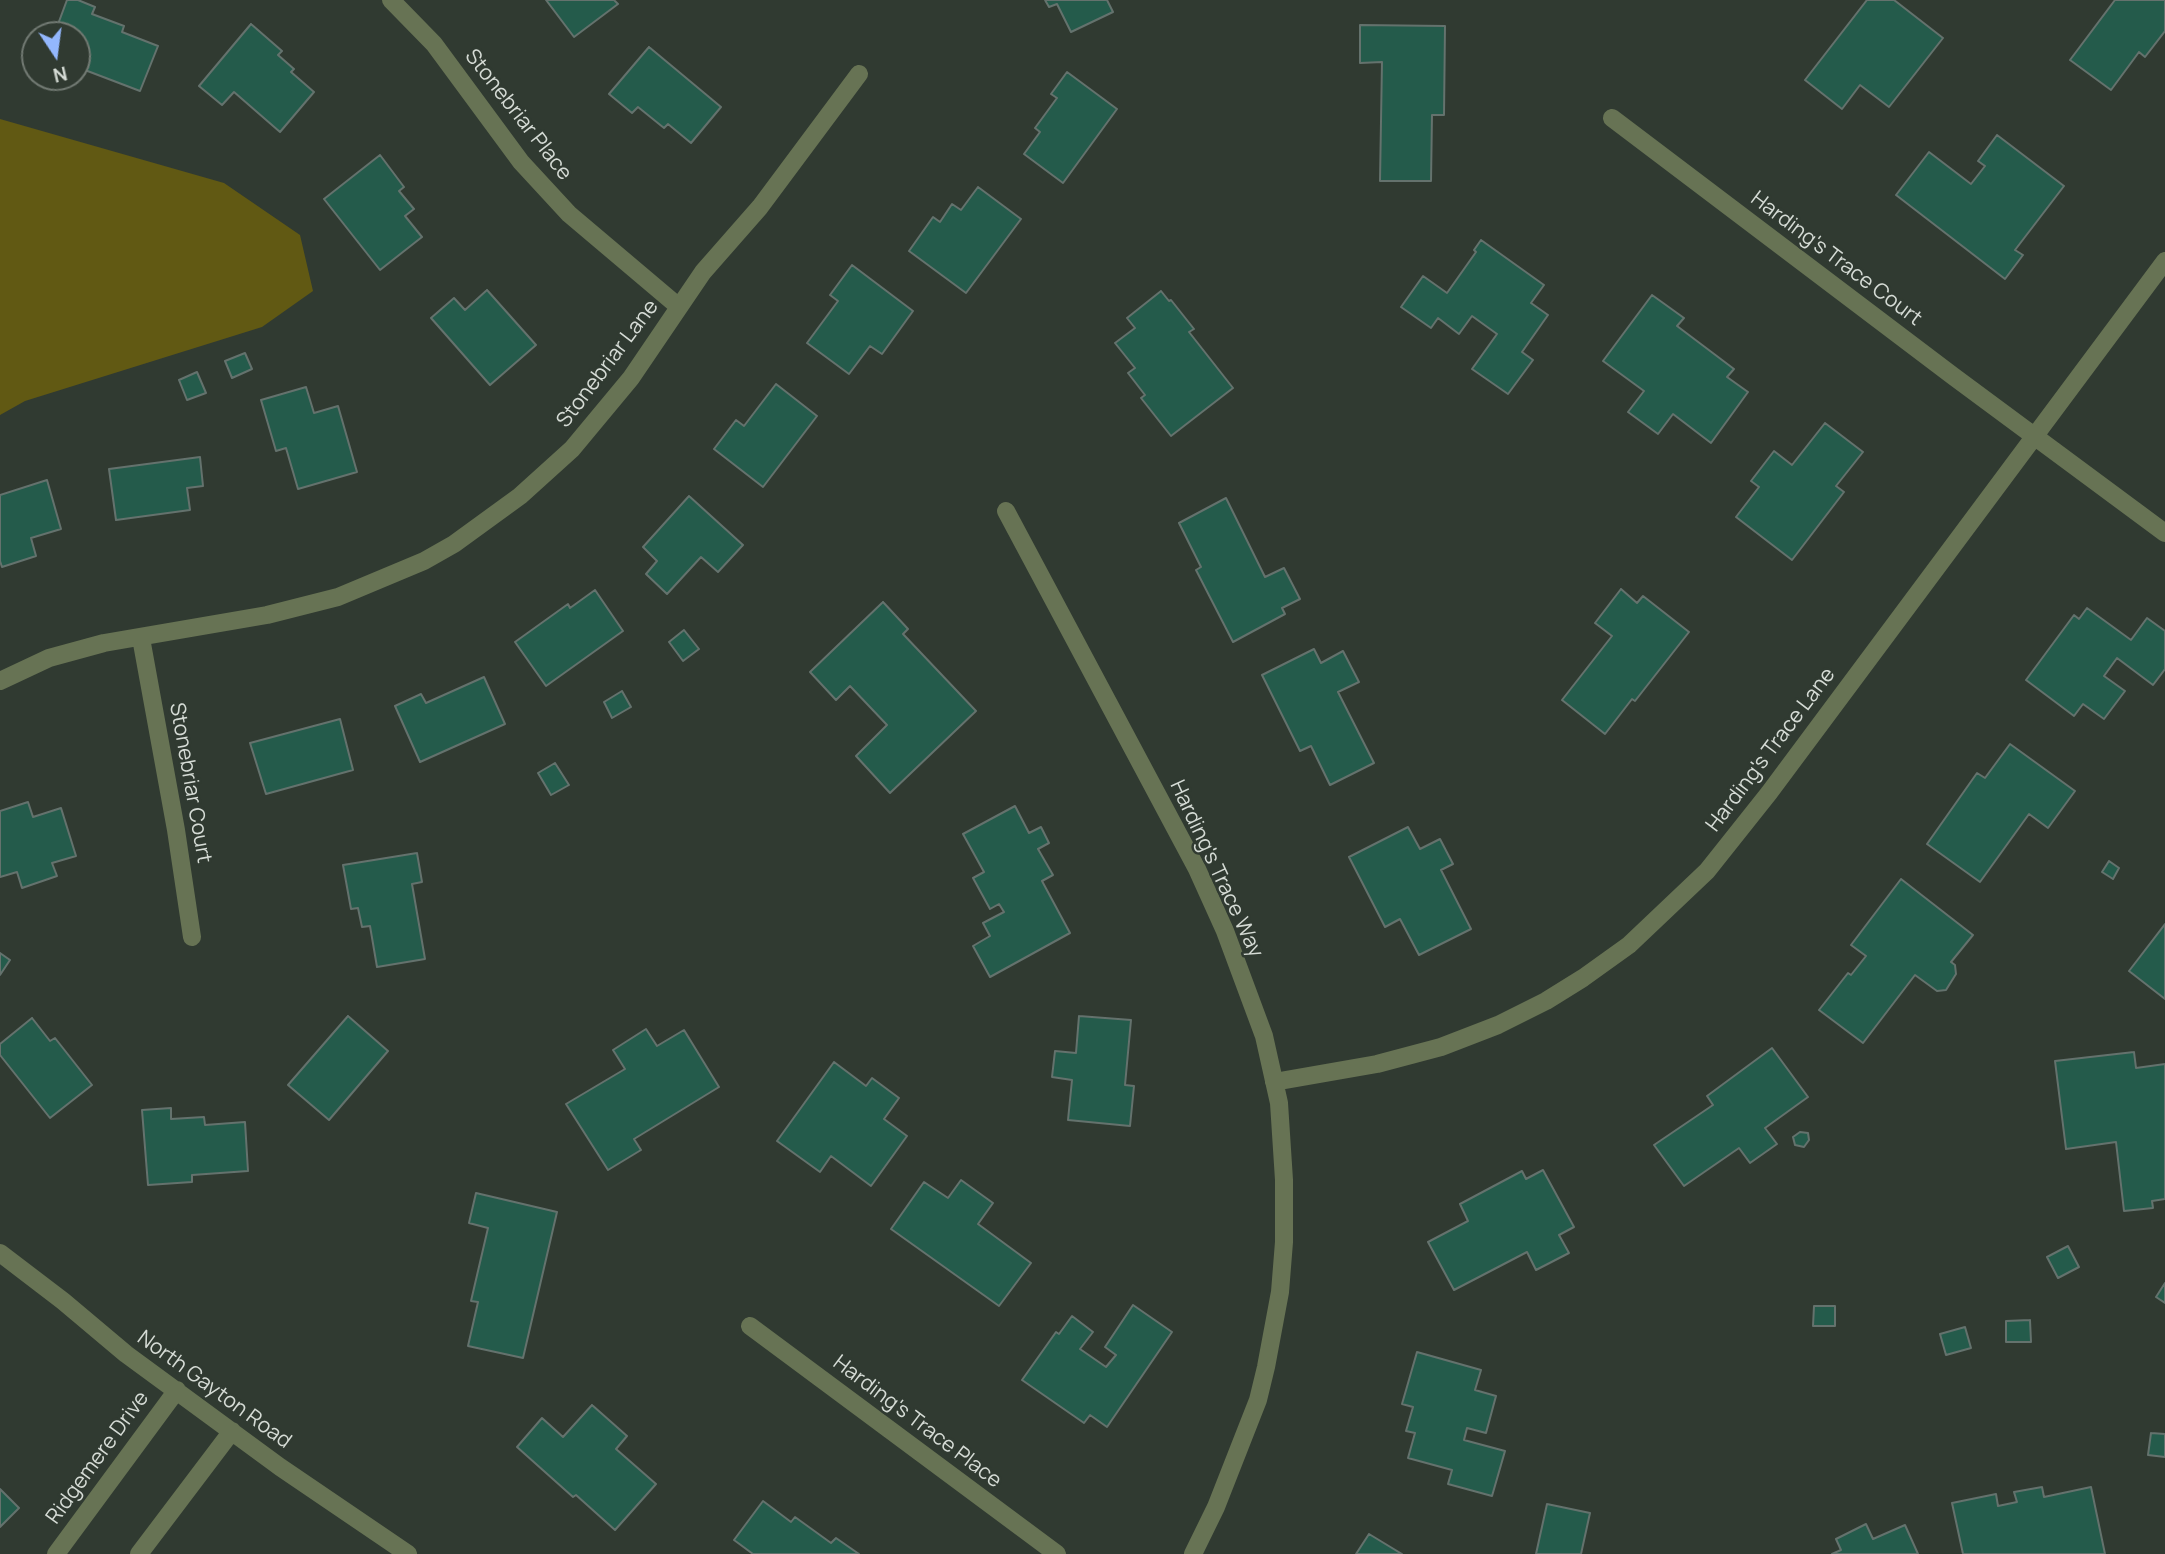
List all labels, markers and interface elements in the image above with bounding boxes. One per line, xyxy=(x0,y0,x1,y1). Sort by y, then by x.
north arrow xyxy=(21,21,91,91)
street label: Stonebriar Place xyxy=(459,45,577,185)
text: N xyxy=(51,60,70,89)
street label: Harding's Trace Court xyxy=(1745,186,1927,332)
street label: Stonebriar Lane xyxy=(552,295,664,433)
street label: Harding's Trace Lane xyxy=(1701,663,1841,837)
street label: Stonebriar Court xyxy=(164,701,216,865)
street label: Harding's Trace Way xyxy=(1164,776,1268,962)
street label: North Gayton Road xyxy=(132,1326,296,1454)
street label: Harding's Trace Place xyxy=(828,1350,1006,1494)
street label: Ridgemere Drive xyxy=(41,1387,155,1529)

